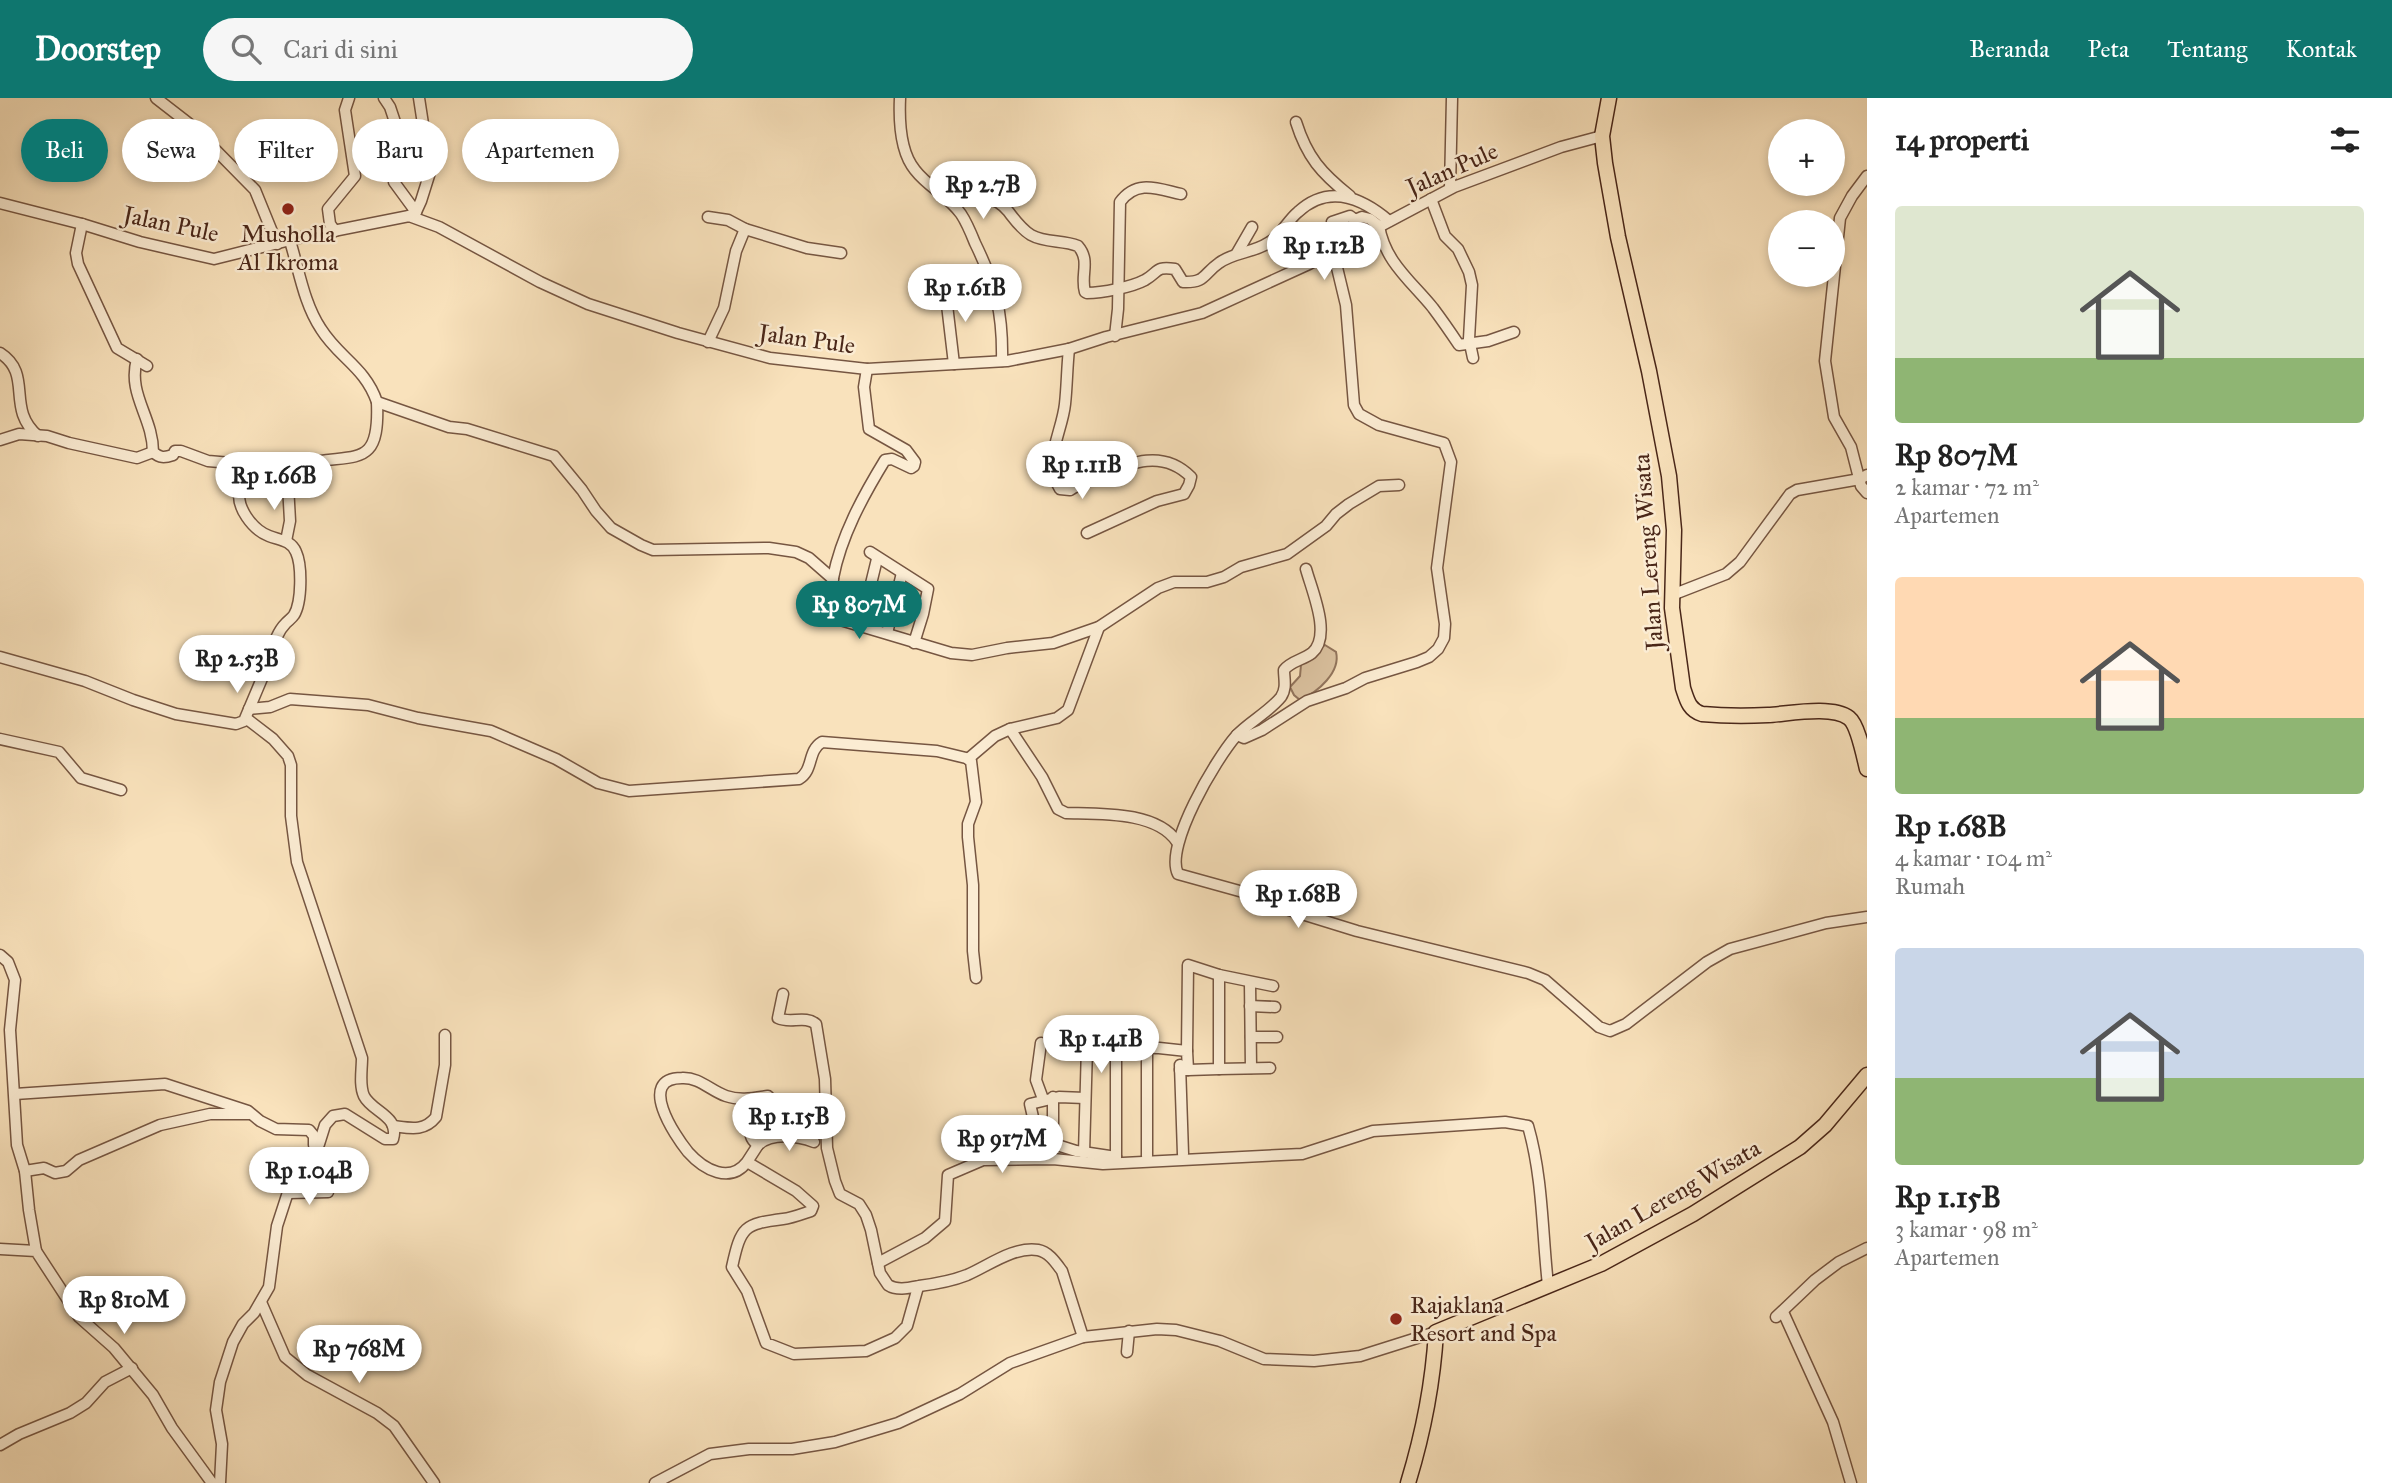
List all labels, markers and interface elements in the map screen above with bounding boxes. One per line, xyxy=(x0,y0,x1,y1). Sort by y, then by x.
search box xyxy=(203,18,693,81)
text: Doorstep xyxy=(35,29,161,69)
icon: search xyxy=(227,30,265,68)
text: Cari di sini xyxy=(283,33,398,65)
text: Beranda xyxy=(1969,34,2049,64)
text: Peta xyxy=(2087,34,2129,64)
text: Tentang xyxy=(2167,34,2247,64)
text: Kontak xyxy=(2285,34,2357,64)
chip: Beli xyxy=(21,119,108,182)
chip: Sewa xyxy=(122,119,220,182)
chip: Filter xyxy=(234,119,338,182)
chip: Baru xyxy=(352,119,448,182)
chip: Apartemen xyxy=(462,119,619,182)
map controls xyxy=(1768,119,1845,287)
button: + xyxy=(1768,119,1845,196)
icon: filters xyxy=(2326,121,2364,159)
text: 14 properti xyxy=(1895,122,2029,158)
street label: Jalan Pule xyxy=(1399,136,1502,204)
pin: Rp 2.7B xyxy=(918,162,1048,221)
text: Rp 2.7B xyxy=(945,170,1021,198)
street label: Jalan Pule xyxy=(118,199,222,249)
marker: Musholla Al Ikroma xyxy=(280,201,296,217)
button: − xyxy=(1768,210,1845,287)
place label: Musholla Al Ikroma xyxy=(237,219,339,277)
pin: Rp 1.12B xyxy=(1252,222,1396,282)
text: Rp 1.12B xyxy=(1283,231,1365,259)
icon: home xyxy=(2067,252,2193,378)
pin: Rp 1.61B xyxy=(893,264,1037,324)
text: Rp 1.61B xyxy=(924,273,1006,301)
street label: Jalan Pule xyxy=(754,317,857,361)
text: Rp 807M xyxy=(1895,437,2018,473)
pin: Rp 1.11B xyxy=(1010,442,1154,501)
text: Rp 1.11B xyxy=(1042,450,1122,478)
pin: Rp 1.66B xyxy=(202,452,346,512)
street label: Jalan Lereng Wisata xyxy=(1626,452,1670,654)
text: Rp 1.66B xyxy=(231,461,317,489)
text: 2 kamar · 72 m² xyxy=(1895,473,2039,501)
text: Apartemen xyxy=(1895,501,1999,529)
pin: Rp 807M xyxy=(794,582,924,641)
text: Rp 807M xyxy=(812,590,906,618)
icon: home xyxy=(2067,623,2193,749)
pin: Rp 2.53B xyxy=(165,636,309,695)
text: Rp 2.53B xyxy=(195,644,279,672)
text: Rp 1.68B xyxy=(1895,808,2007,844)
text: 4 kamar · 104 m² xyxy=(1895,844,2052,872)
pin: Rp 1.68B xyxy=(1226,870,1370,930)
text: Rumah xyxy=(1895,872,1965,900)
text: Rp 1.68B xyxy=(1255,879,1341,907)
icon: home xyxy=(2067,994,2193,1120)
pin: Rp 1.41B xyxy=(1029,1016,1173,1075)
text: Rp 1.41B xyxy=(1059,1024,1143,1052)
pin: Rp 1.15B xyxy=(717,1094,861,1153)
text: Rp 1.15B xyxy=(748,1102,830,1130)
pin: Rp 917M xyxy=(937,1116,1067,1175)
text: Rp 917M xyxy=(957,1124,1047,1152)
street label: Jalan Lereng Wisata xyxy=(1578,1132,1766,1259)
pin: Rp 1.04B xyxy=(237,1148,381,1207)
text: Rp 1.04B xyxy=(265,1156,353,1184)
text: Rp 1.15B xyxy=(1895,1179,2001,1215)
text: 3 kamar · 98 m² xyxy=(1895,1215,2038,1243)
text: Apartemen xyxy=(1895,1243,1999,1271)
pin: Rp 810M xyxy=(59,1276,189,1336)
text: Rp 810M xyxy=(79,1285,169,1313)
place label: Rajaklana Resort and Spa xyxy=(1410,1290,1558,1348)
marker: Rajaklana Resort and Spa xyxy=(1388,1311,1404,1327)
pin: Rp 768M xyxy=(294,1326,424,1385)
text: Rp 768M xyxy=(313,1334,405,1362)

